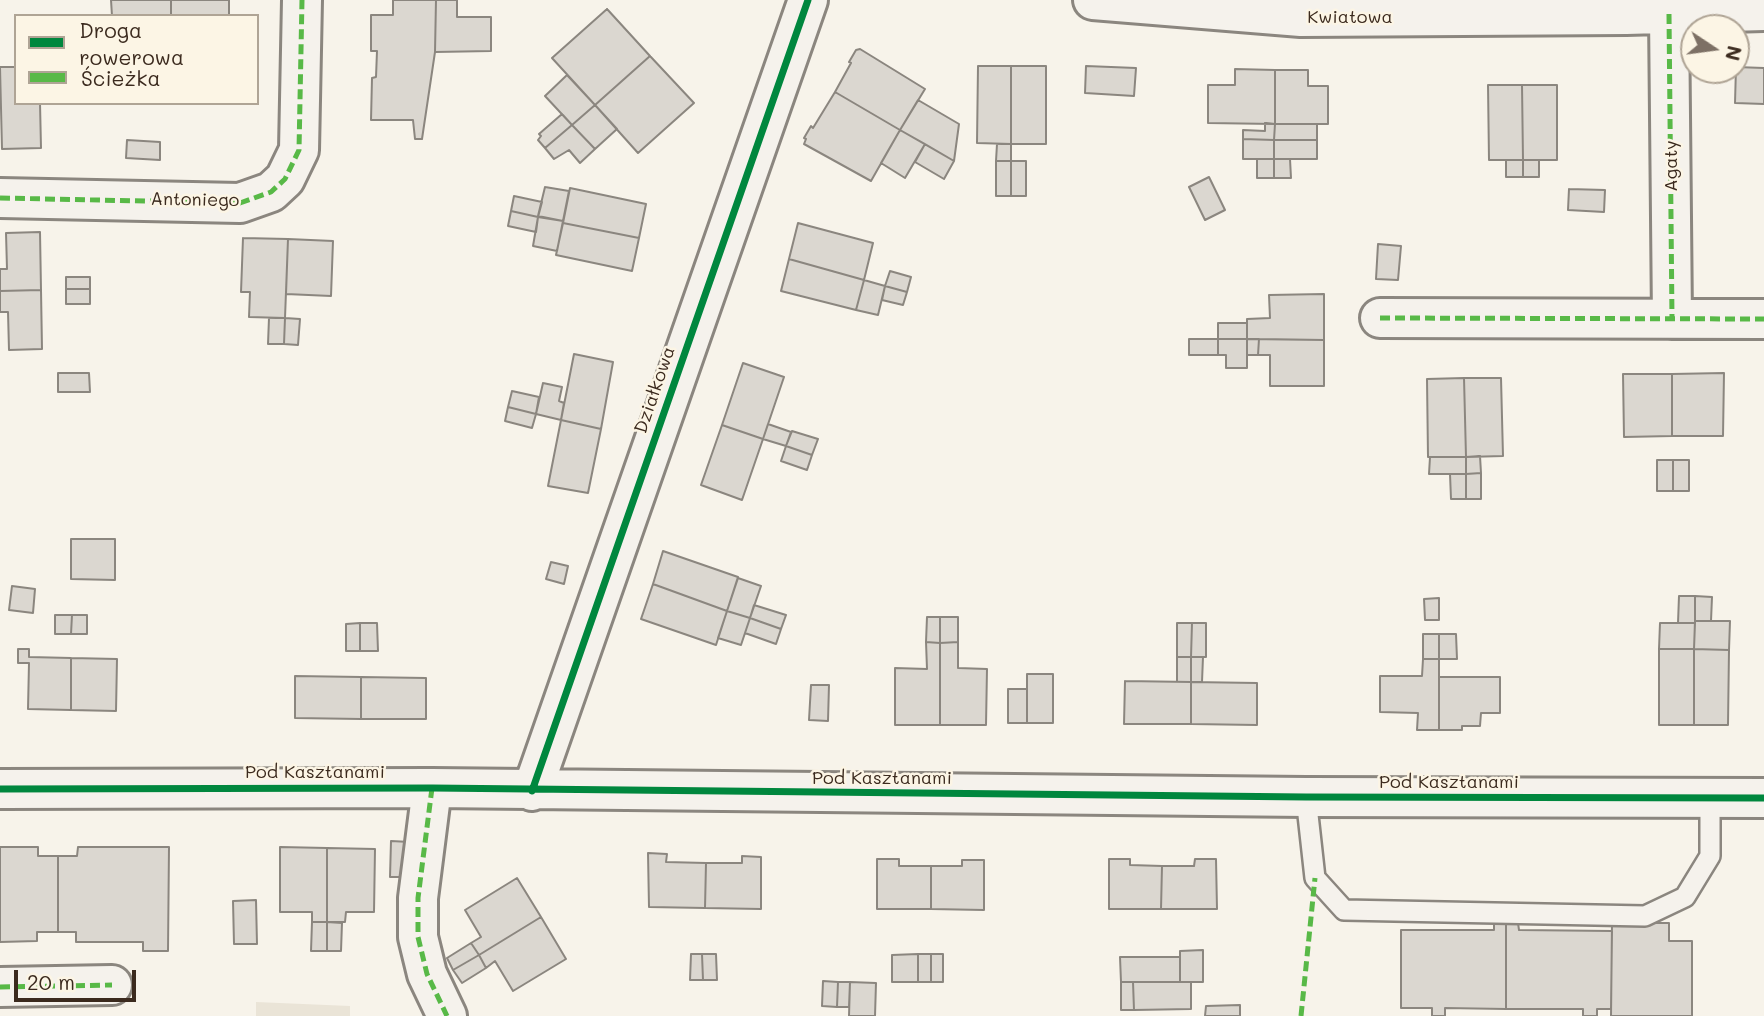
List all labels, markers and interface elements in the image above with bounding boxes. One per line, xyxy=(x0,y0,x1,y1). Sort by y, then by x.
street label: Kwiatowa xyxy=(1307,6,1393,28)
legend xyxy=(14,14,259,105)
north arrow xyxy=(1680,14,1750,84)
text: Droga rowerowa xyxy=(79,16,184,70)
text: N xyxy=(1720,44,1748,63)
text: Ścieżka xyxy=(81,64,161,91)
street label: Agaty xyxy=(1660,140,1682,192)
street label: Antoniego xyxy=(150,188,240,212)
street label: Działkowa xyxy=(630,344,680,436)
street label: Pod Kasztanami xyxy=(245,761,385,783)
street label: Pod Kasztanami xyxy=(812,767,952,789)
street label: Pod Kasztanami xyxy=(1379,771,1519,793)
scale bar xyxy=(18,956,140,1000)
text: 20 m xyxy=(27,968,75,995)

